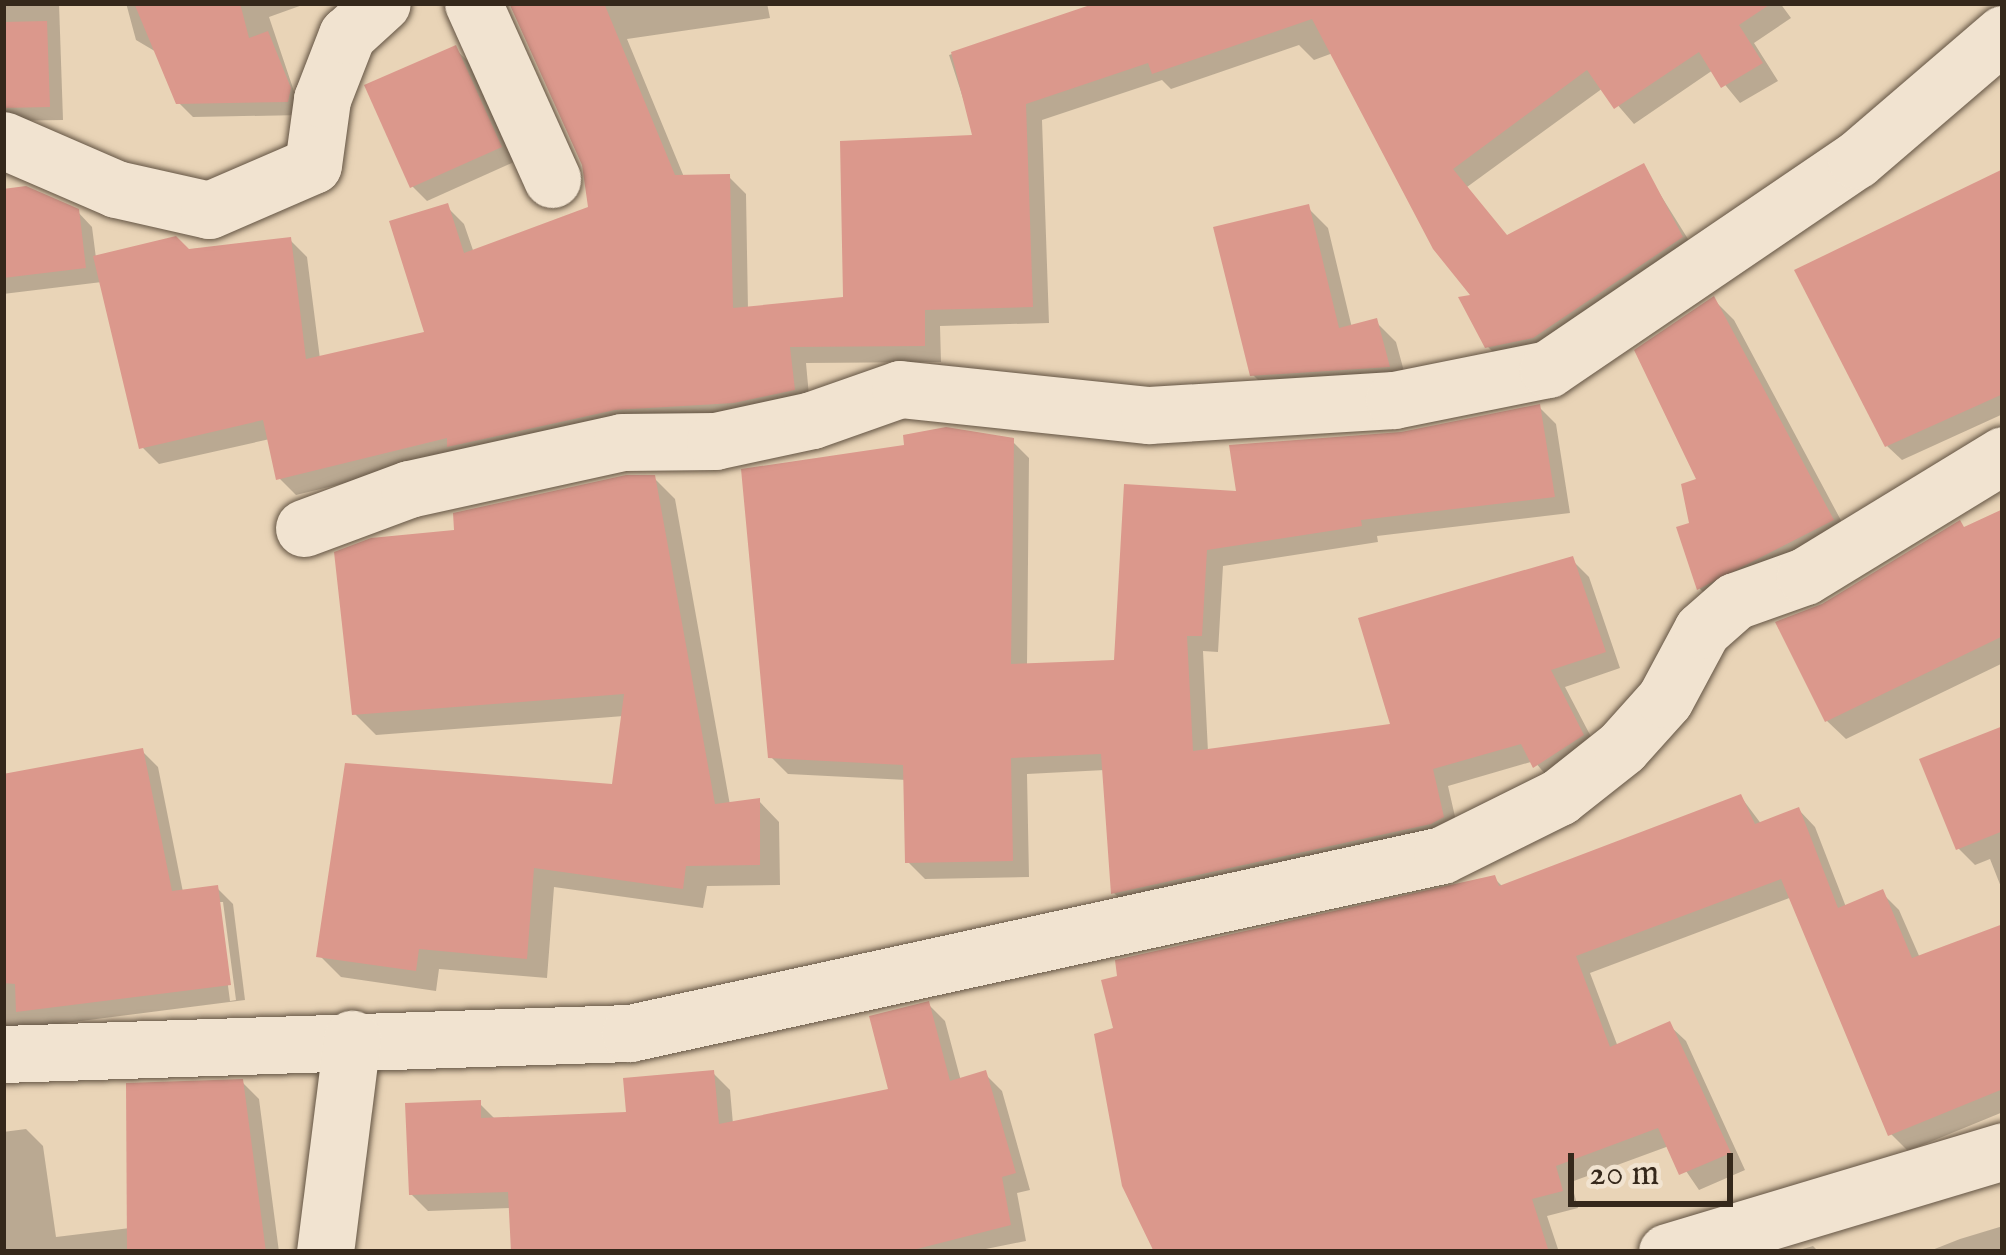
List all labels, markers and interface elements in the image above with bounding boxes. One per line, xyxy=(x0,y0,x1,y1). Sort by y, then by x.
scale bar xyxy=(1574,1129,1739,1203)
text: 20 m xyxy=(1589,1151,1659,1197)

